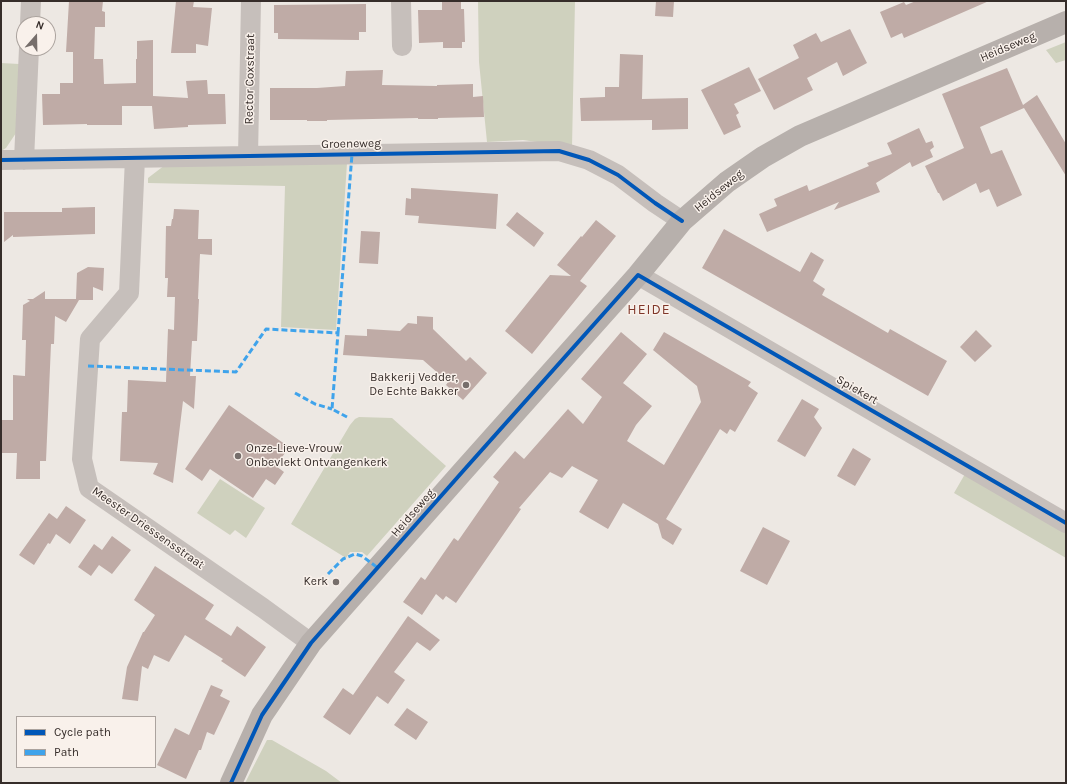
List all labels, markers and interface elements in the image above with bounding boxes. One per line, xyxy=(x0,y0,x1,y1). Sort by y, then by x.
north arrow xyxy=(16,16,56,56)
text: N xyxy=(34,18,46,33)
street label: Heidseweg xyxy=(978,29,1038,65)
street label: Rector Coxstraat xyxy=(242,33,258,125)
street label: Groeneweg xyxy=(321,136,381,152)
street label: Heidseweg xyxy=(692,167,746,215)
district label: HEIDE xyxy=(627,302,671,318)
place label: Bakkerij Vedder, De Echte Bakker xyxy=(369,371,458,399)
street label: Spiekert xyxy=(834,372,880,408)
marker: Bakkerij Vedder, De Echte Bakker xyxy=(461,380,471,390)
place label: Onze-Lieve-Vrouw Onbevlekt Ontvangenkerk xyxy=(246,442,388,470)
marker: Onze-Lieve-Vrouw Onbevlekt Ontvangenkerk xyxy=(233,451,243,461)
street label: Meester Driessensstraat xyxy=(89,484,207,572)
street label: Heidseweg xyxy=(388,486,438,540)
place label: Kerk xyxy=(303,575,328,589)
marker: Kerk xyxy=(331,577,341,587)
legend xyxy=(16,716,156,768)
text: Cycle path xyxy=(54,725,111,739)
text: Path xyxy=(54,745,79,759)

